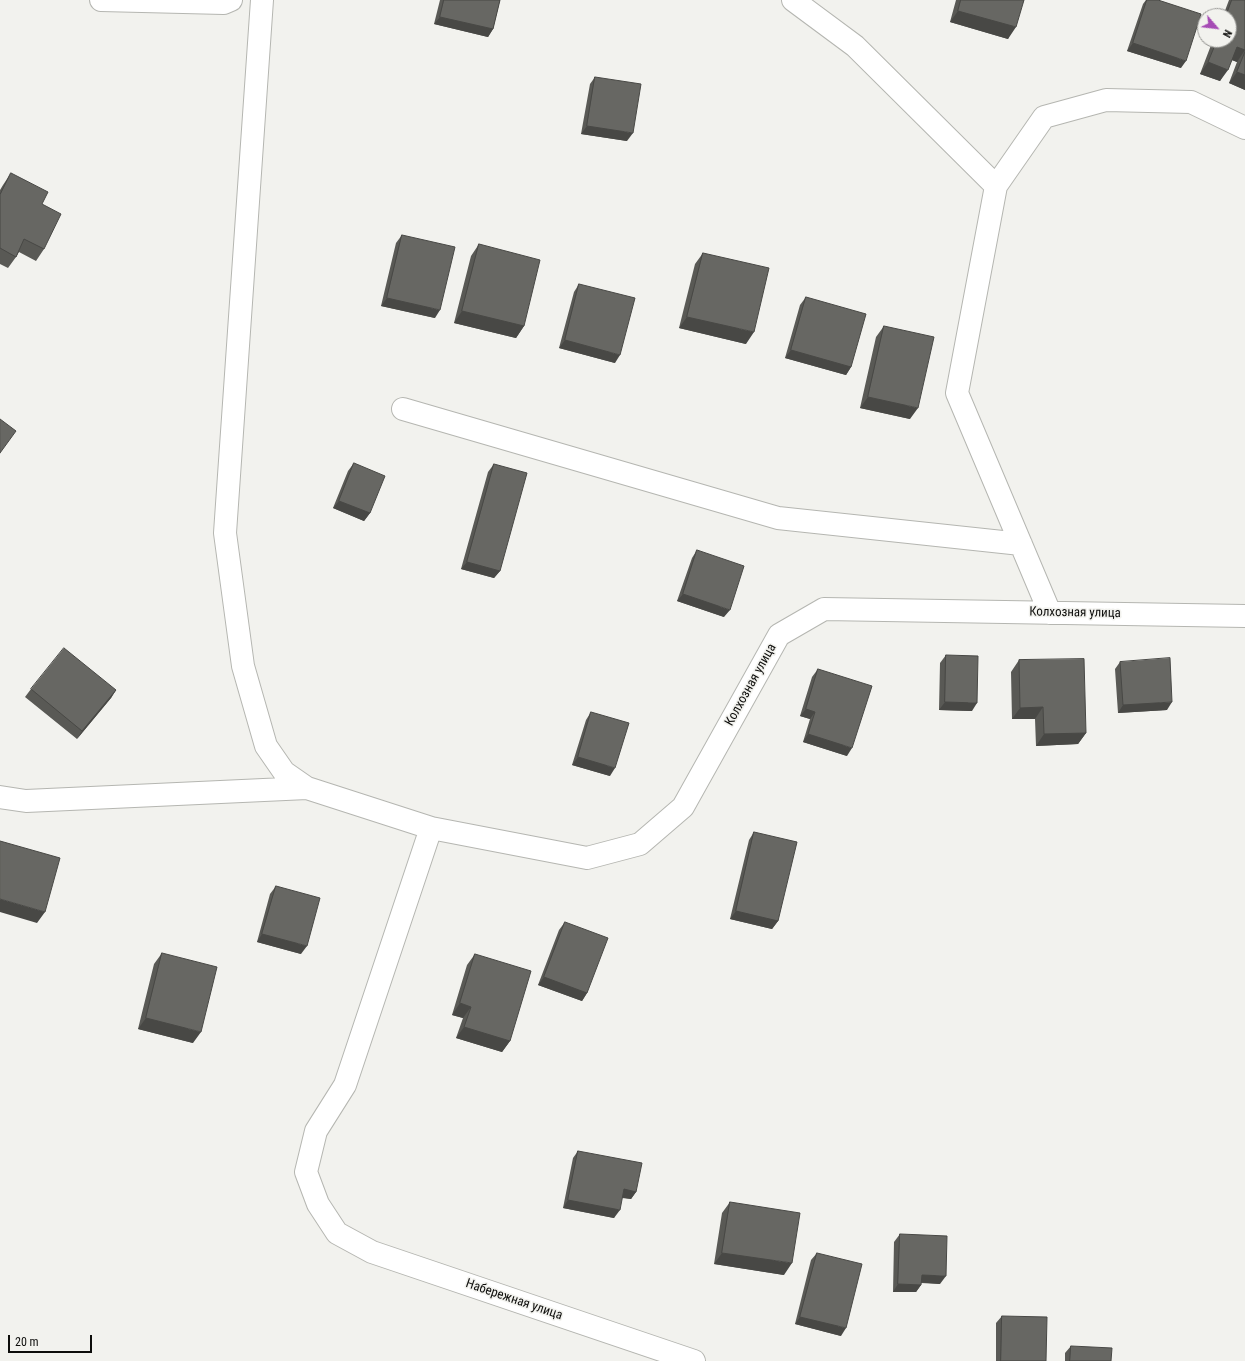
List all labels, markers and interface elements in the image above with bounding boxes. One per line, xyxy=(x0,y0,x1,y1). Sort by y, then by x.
north arrow xyxy=(1197,8,1237,48)
text: N xyxy=(1220,27,1234,39)
street label: Колхозная улица xyxy=(1029,604,1121,622)
street label: Колхозная улица xyxy=(722,641,780,729)
street label: Набережная улица xyxy=(464,1276,564,1324)
scale bar xyxy=(10,1327,94,1353)
text: 20 m xyxy=(15,1335,39,1349)

